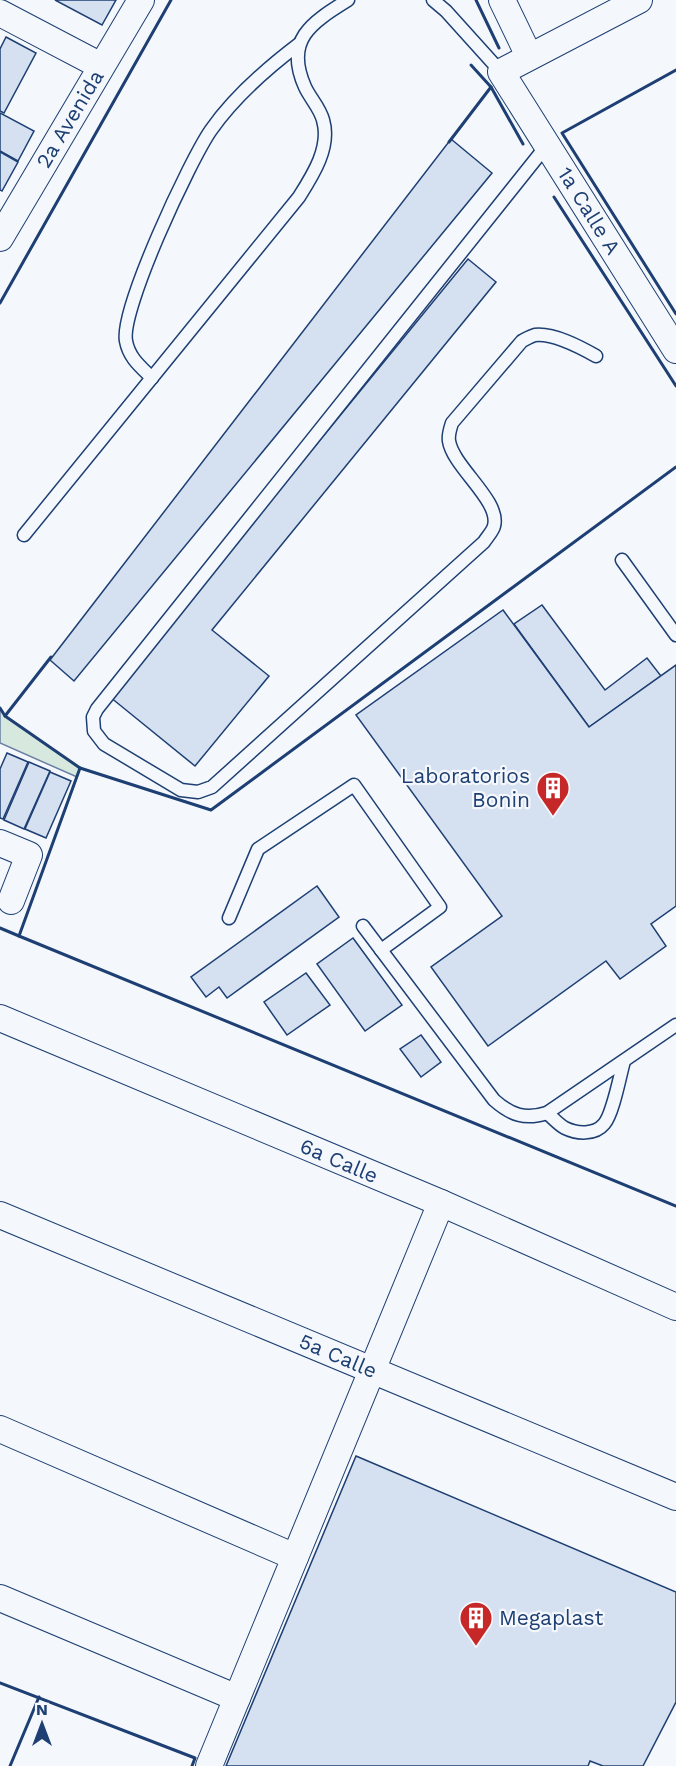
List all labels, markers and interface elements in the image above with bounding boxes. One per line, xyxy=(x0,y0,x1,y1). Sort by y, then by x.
street label: 2a Avenida xyxy=(31,65,109,172)
street label: 1a Calle A xyxy=(553,162,626,259)
place label: Laboratorios Bonin xyxy=(401,763,530,812)
building icon: Laboratorios Bonin xyxy=(535,770,571,817)
street label: 6a Calle xyxy=(296,1133,382,1188)
street label: 5a Calle xyxy=(296,1328,381,1383)
building icon: Megaplast xyxy=(458,1600,494,1647)
place label: Megaplast xyxy=(499,1605,603,1630)
north arrow xyxy=(12,1694,72,1754)
text: N xyxy=(36,1700,48,1719)

